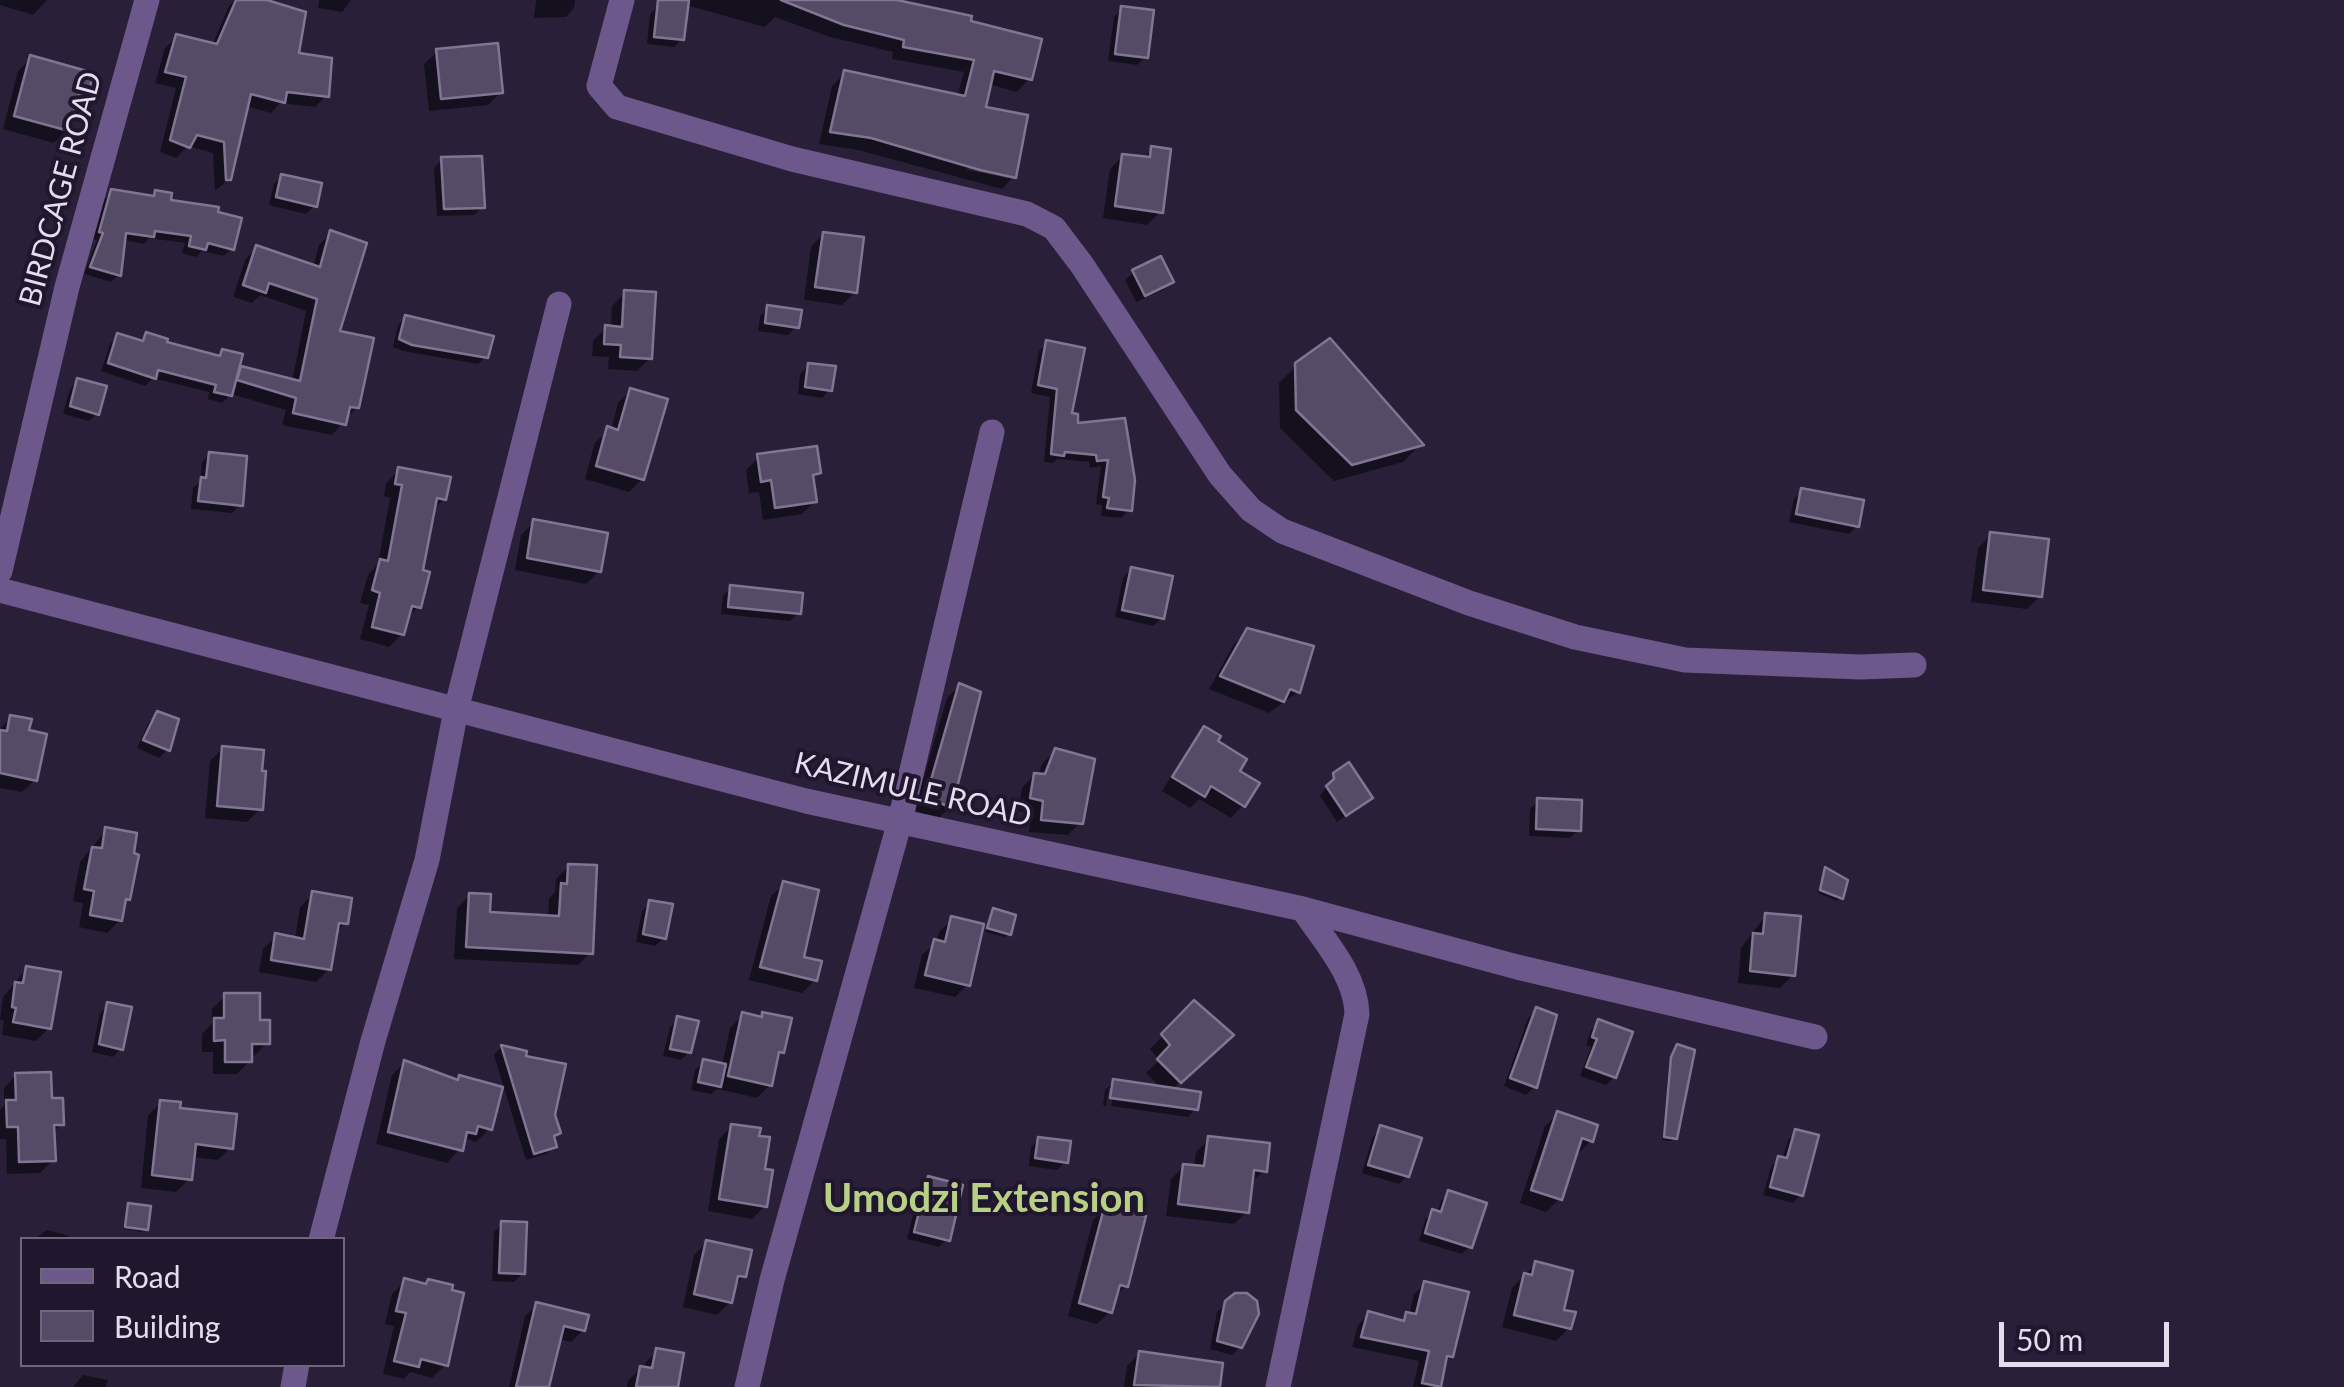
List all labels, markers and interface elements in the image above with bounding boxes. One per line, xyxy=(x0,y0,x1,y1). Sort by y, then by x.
street label: BIRDCAGE ROAD xyxy=(12,68,110,310)
street label: KAZIMULE ROAD xyxy=(791,745,1035,835)
district label: Umodzi Extension xyxy=(823,1175,1145,1223)
legend xyxy=(20,1237,345,1367)
text: Road xyxy=(114,1258,181,1294)
scale bar xyxy=(2004,1302,2174,1364)
text: Building xyxy=(114,1308,220,1344)
text: 50 m xyxy=(2016,1321,2083,1357)

